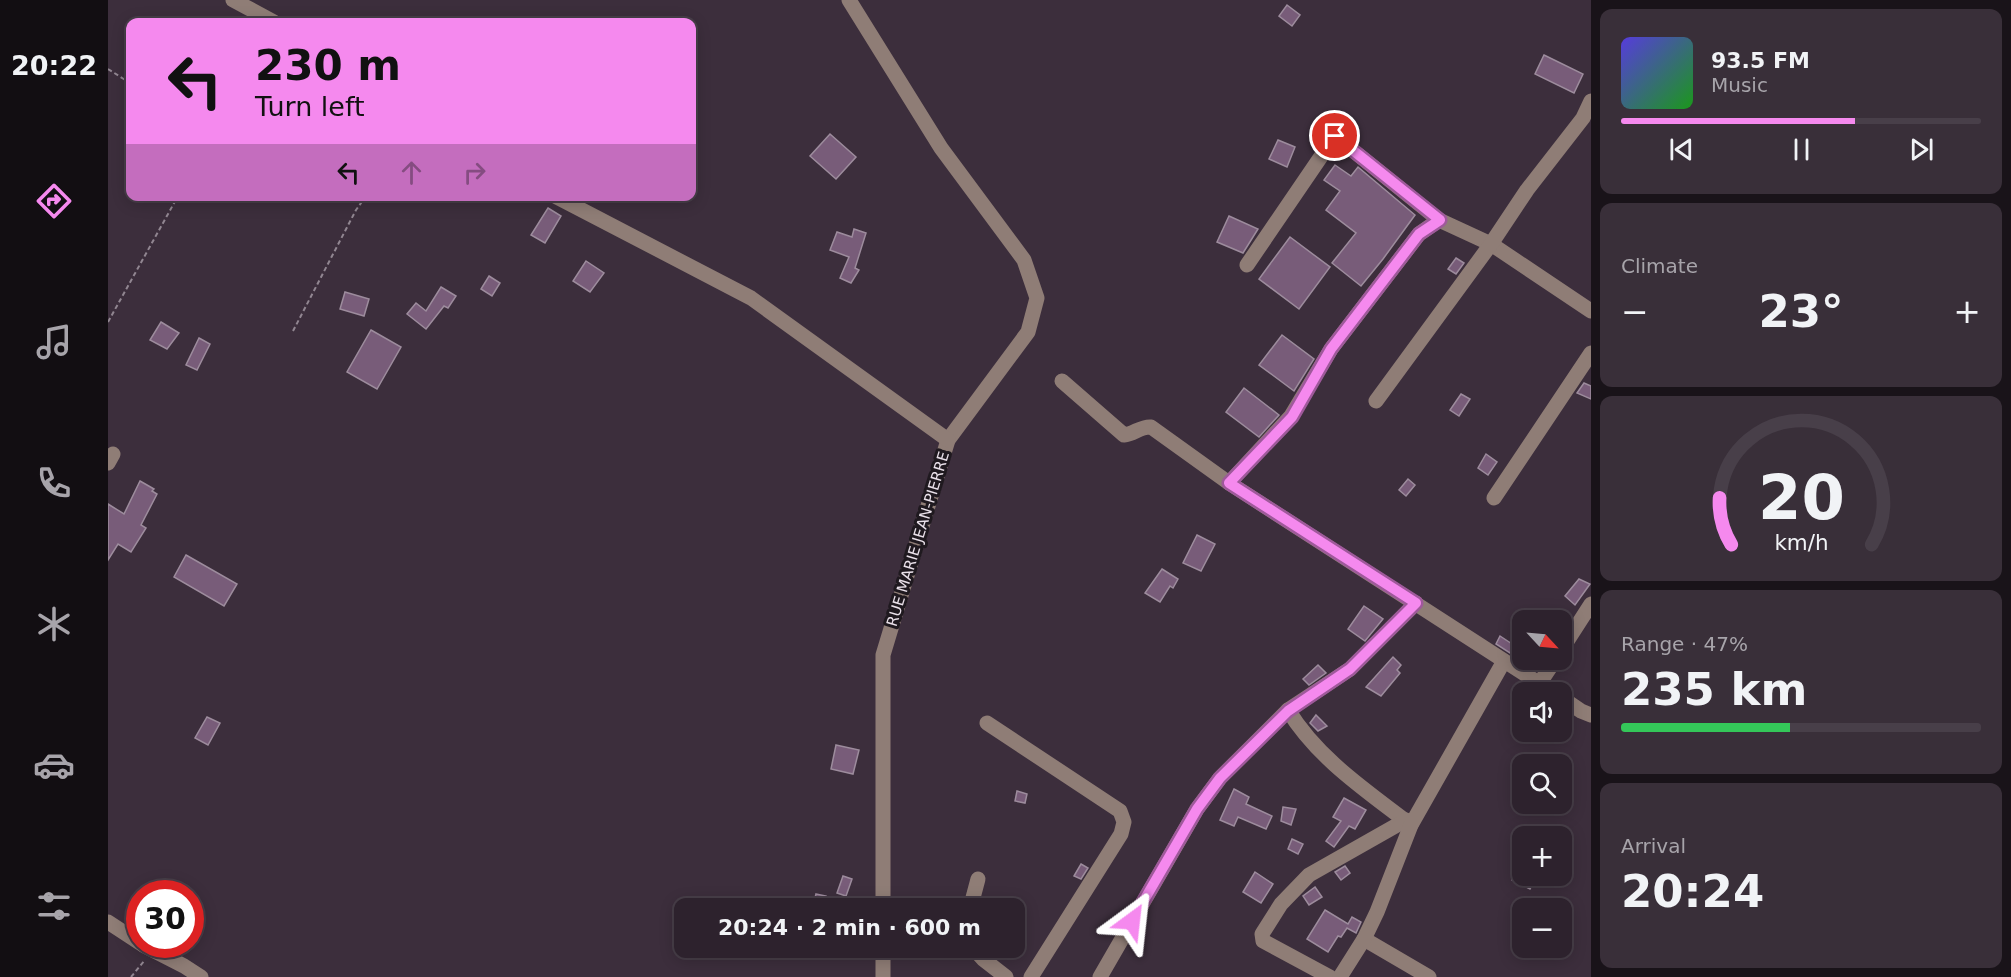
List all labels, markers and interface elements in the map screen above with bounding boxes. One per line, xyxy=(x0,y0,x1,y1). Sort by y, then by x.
text: 230 m xyxy=(255,41,401,90)
icon: left xyxy=(156,42,234,120)
text: 93.5 FM xyxy=(1711,48,1810,73)
text: 20:22 xyxy=(11,50,97,81)
text: Music xyxy=(1711,73,1768,97)
text: Turn left xyxy=(255,91,365,122)
pin xyxy=(1309,110,1360,161)
icon: arrive xyxy=(1318,119,1351,152)
icon: previous xyxy=(1665,133,1698,166)
icon: pause xyxy=(1785,133,1818,166)
icon: next xyxy=(1905,133,1938,166)
icon: left xyxy=(332,156,365,189)
icon: ahead xyxy=(395,156,428,189)
icon: right xyxy=(458,156,491,189)
icon: directions xyxy=(33,180,75,222)
text: Climate xyxy=(1621,254,1698,278)
text: 23° xyxy=(1758,285,1844,338)
text: − xyxy=(1621,292,1649,331)
text: + xyxy=(1953,292,1981,331)
icon: music xyxy=(33,321,75,363)
street label: RUE MARIE JEAN-PIERRE xyxy=(883,449,953,629)
icon: phone xyxy=(33,462,75,504)
text: 20 xyxy=(1758,462,1844,535)
text: km/h xyxy=(1774,531,1828,556)
icon: climate xyxy=(33,603,75,645)
north arrow xyxy=(1512,610,1572,670)
map controls xyxy=(1512,610,1572,958)
text: Range · 47% xyxy=(1621,632,1748,656)
text: 235 km xyxy=(1621,663,1807,716)
button: sound xyxy=(1512,682,1572,742)
icon: car xyxy=(33,744,75,786)
button: search xyxy=(1512,754,1572,814)
button: + xyxy=(1512,826,1572,886)
text: Arrival xyxy=(1621,834,1686,858)
text: 20:24 xyxy=(1621,865,1764,918)
speed limit sign: 30 xyxy=(126,880,204,958)
icon: filters xyxy=(33,885,75,927)
position arrow xyxy=(1100,889,1164,953)
button: − xyxy=(1512,898,1572,958)
text: 20:24 · 2 min · 600 m xyxy=(718,915,981,940)

